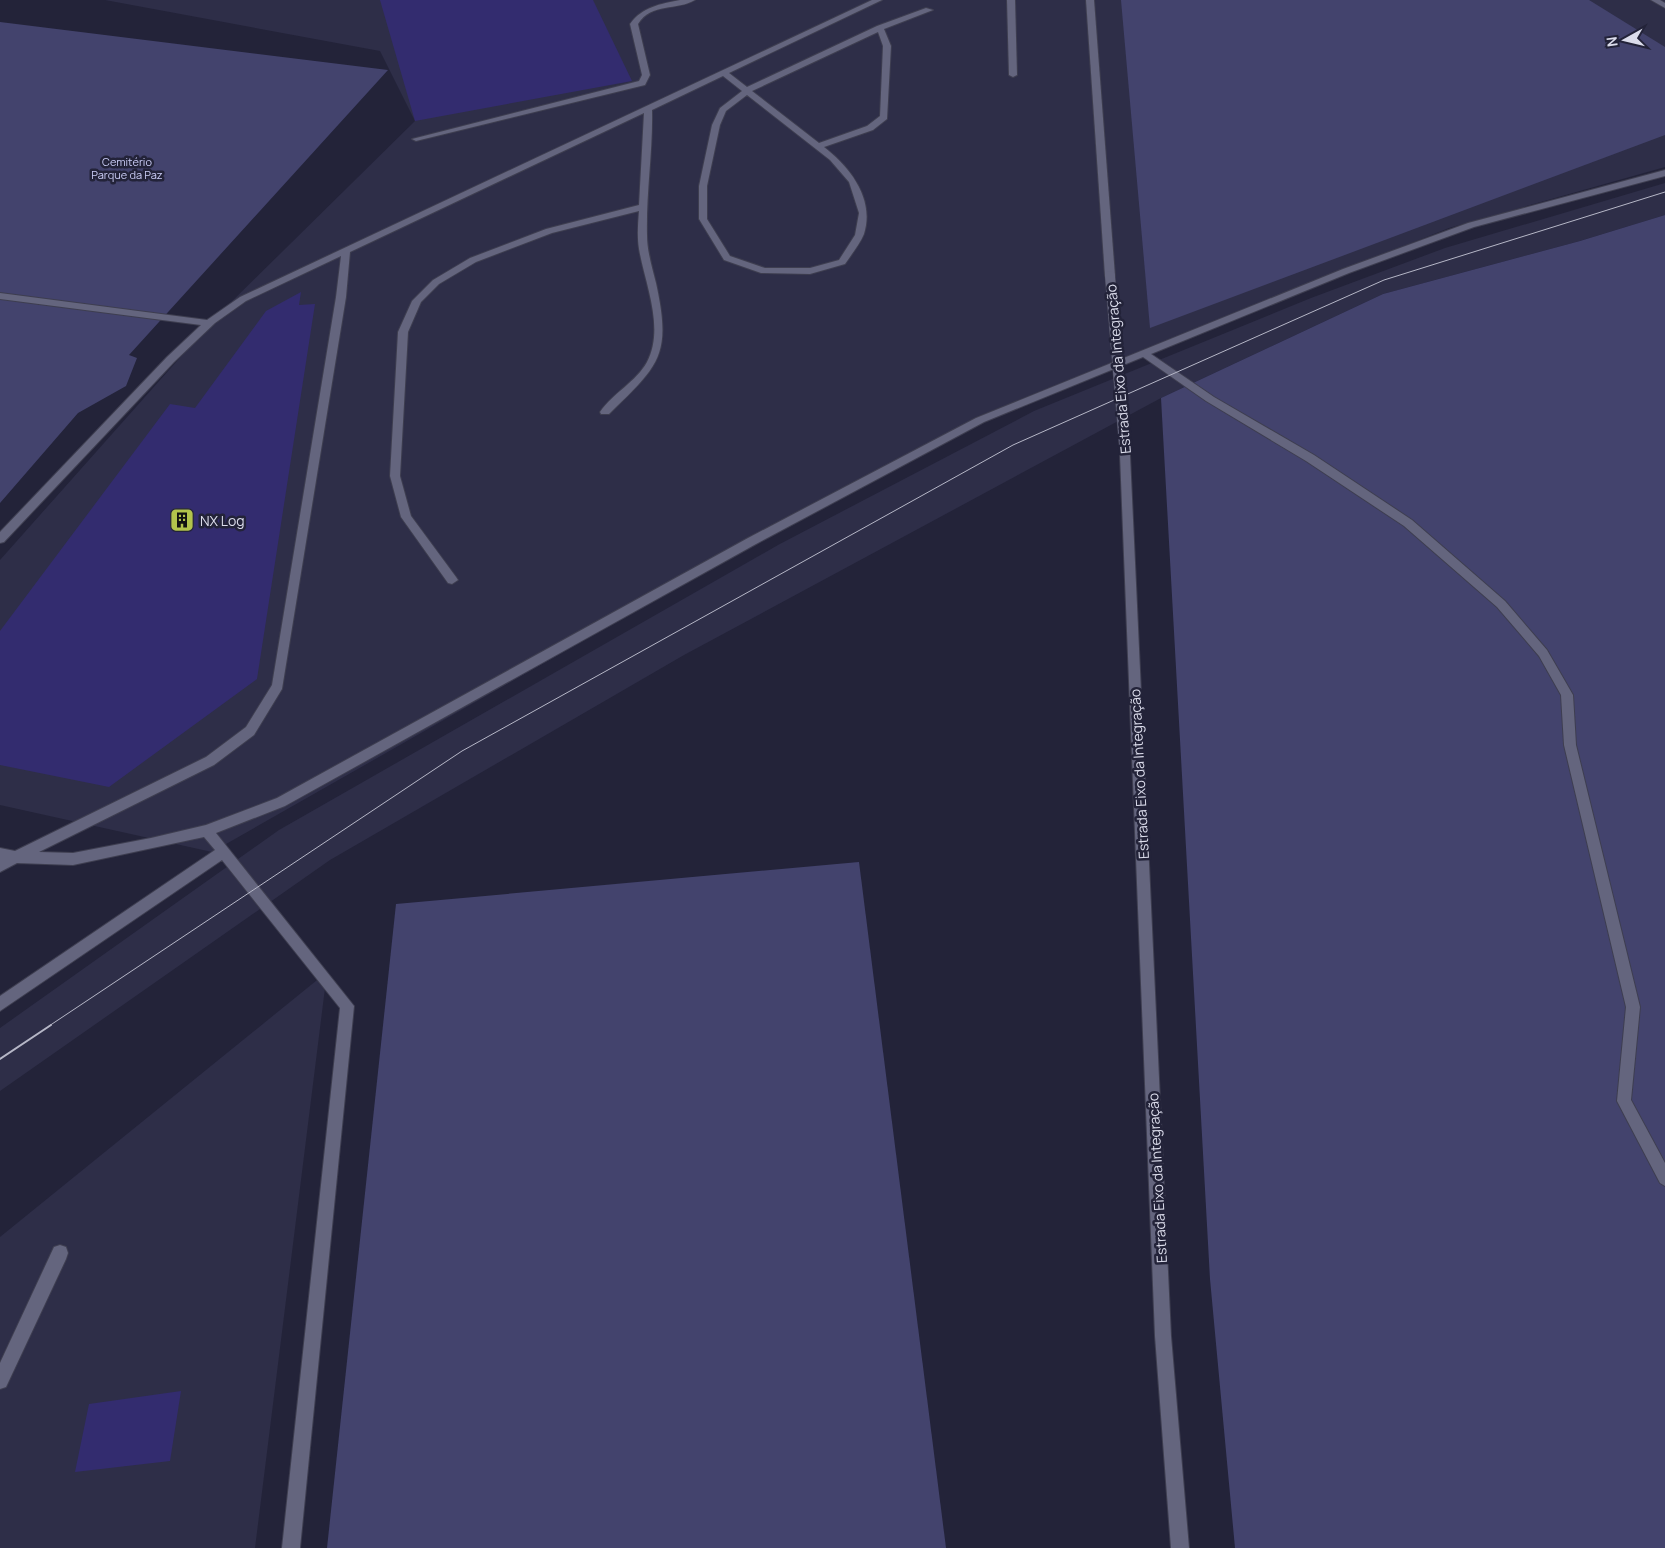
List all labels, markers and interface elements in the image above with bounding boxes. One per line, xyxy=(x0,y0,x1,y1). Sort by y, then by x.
north arrow xyxy=(1600,15,1650,65)
text: N xyxy=(1602,36,1622,48)
park label: Cemitério Parque da Paz xyxy=(91,154,163,182)
street label: Estrada Eixo da Integração xyxy=(1101,283,1135,455)
building icon: NX Log xyxy=(169,507,195,533)
place label: NX Log xyxy=(200,511,245,530)
street label: Estrada Eixo da Integração xyxy=(1125,688,1153,860)
street label: Estrada Eixo da Integração xyxy=(1143,1092,1171,1264)

